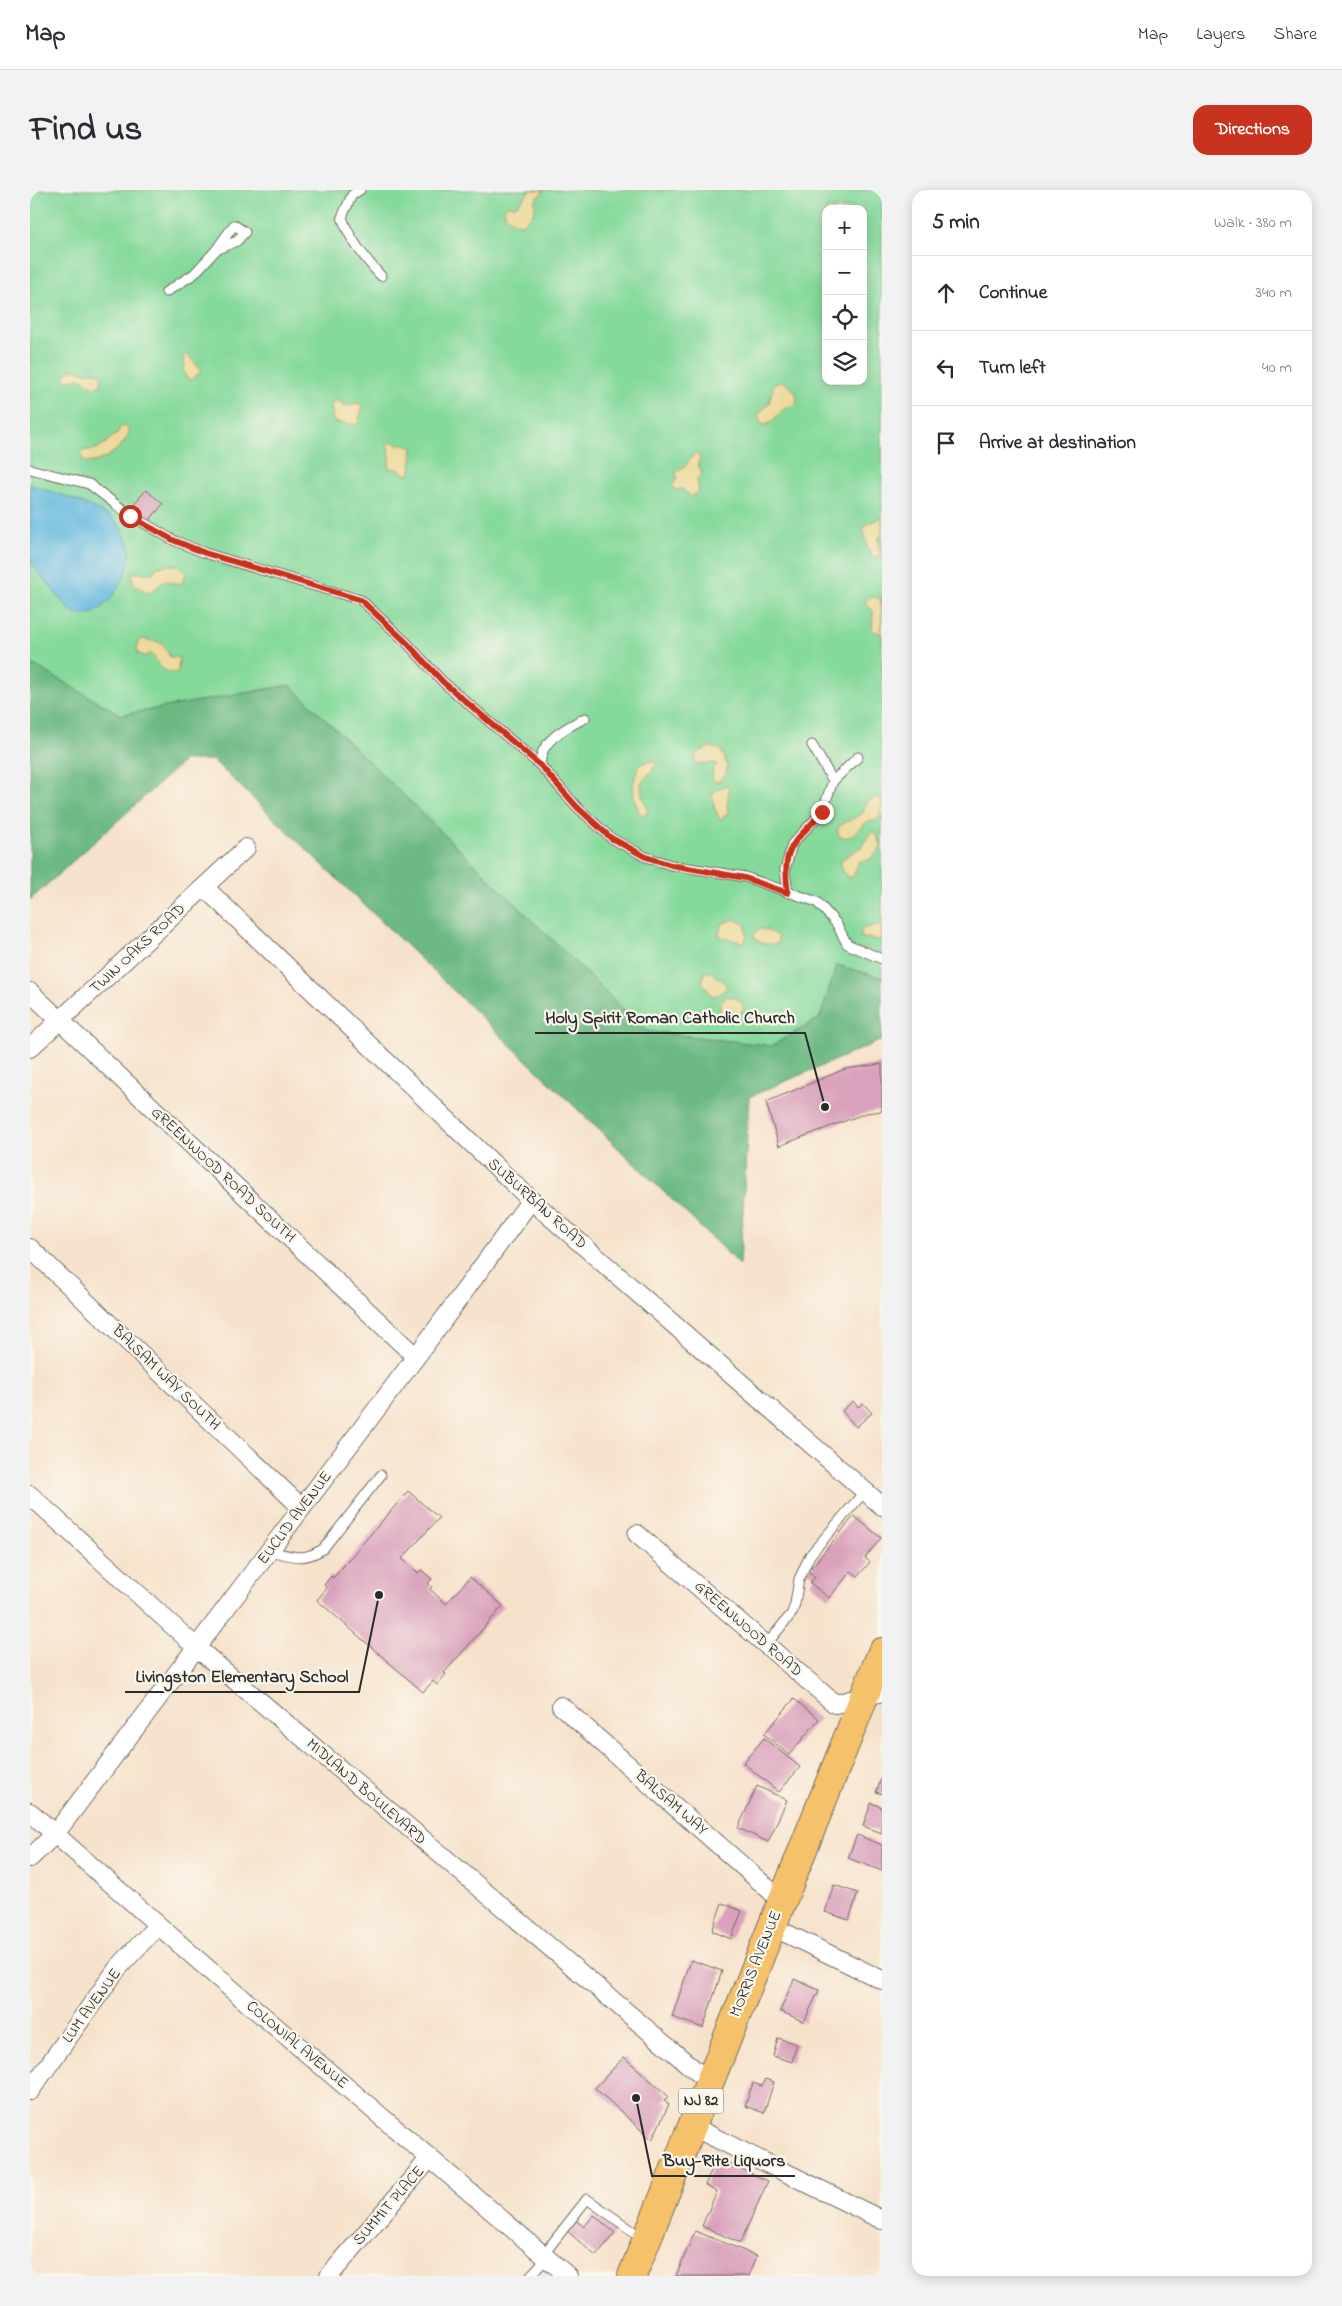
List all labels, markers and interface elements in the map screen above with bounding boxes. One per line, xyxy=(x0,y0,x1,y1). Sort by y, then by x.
text: Map xyxy=(25,17,66,52)
text: Map xyxy=(1138,22,1168,48)
text: Layers xyxy=(1196,22,1246,48)
text: Share xyxy=(1274,22,1317,48)
text: Find us xyxy=(30,105,142,156)
button: Directions xyxy=(1193,105,1312,155)
map controls xyxy=(822,205,867,385)
button: + xyxy=(822,205,867,250)
text: 5 min xyxy=(932,208,980,238)
text: Walk · 380 m xyxy=(1214,211,1292,235)
button: − xyxy=(822,250,867,295)
icon: ahead xyxy=(932,279,960,307)
text: Continue xyxy=(979,280,1047,307)
text: 340 m xyxy=(1255,281,1292,305)
button: locate xyxy=(822,295,867,340)
button: layers xyxy=(822,340,867,385)
icon: left xyxy=(932,354,960,382)
text: Turn left xyxy=(979,355,1046,382)
text: 40 m xyxy=(1262,356,1292,380)
icon: arrive xyxy=(932,429,960,457)
text: Arrive at destination xyxy=(979,430,1136,457)
route start xyxy=(119,505,142,528)
route end xyxy=(811,801,834,824)
street label: TWIN OAKS ROAD xyxy=(85,898,191,1000)
callout: Holy Spirit Roman Catholic Church xyxy=(535,1000,805,1033)
text: Holy Spirit Roman Catholic Church xyxy=(545,1006,795,1033)
street label: GREENWOOD ROAD SOUTH xyxy=(145,1101,301,1249)
street label: SUBURBAN ROAD xyxy=(482,1153,592,1255)
street label: BALSAM WAY SOUTH xyxy=(105,1319,226,1436)
street label: EUCLID AVENUE xyxy=(252,1466,338,1570)
street label: GREENWOOD ROAD xyxy=(688,1575,808,1683)
callout: Livingston Elementary School xyxy=(125,1659,359,1692)
text: Livingston Elementary School xyxy=(135,1665,349,1692)
street label: MIDLAND BOULEVARD xyxy=(301,1733,431,1851)
street label: BALSAM WAY xyxy=(628,1764,713,1842)
street label: MORRIS AVENUE xyxy=(724,1907,788,2021)
street label: LUM AVENUE xyxy=(57,1964,127,2048)
street label: COLONIAL AVENUE xyxy=(241,1995,353,2095)
road number: NJ 82 xyxy=(678,2088,724,2114)
callout: Buy-Rite Liquors xyxy=(652,2143,795,2176)
text: Buy-Rite Liquors xyxy=(662,2149,785,2176)
street label: SUMMIT PLACE xyxy=(347,2161,431,2251)

